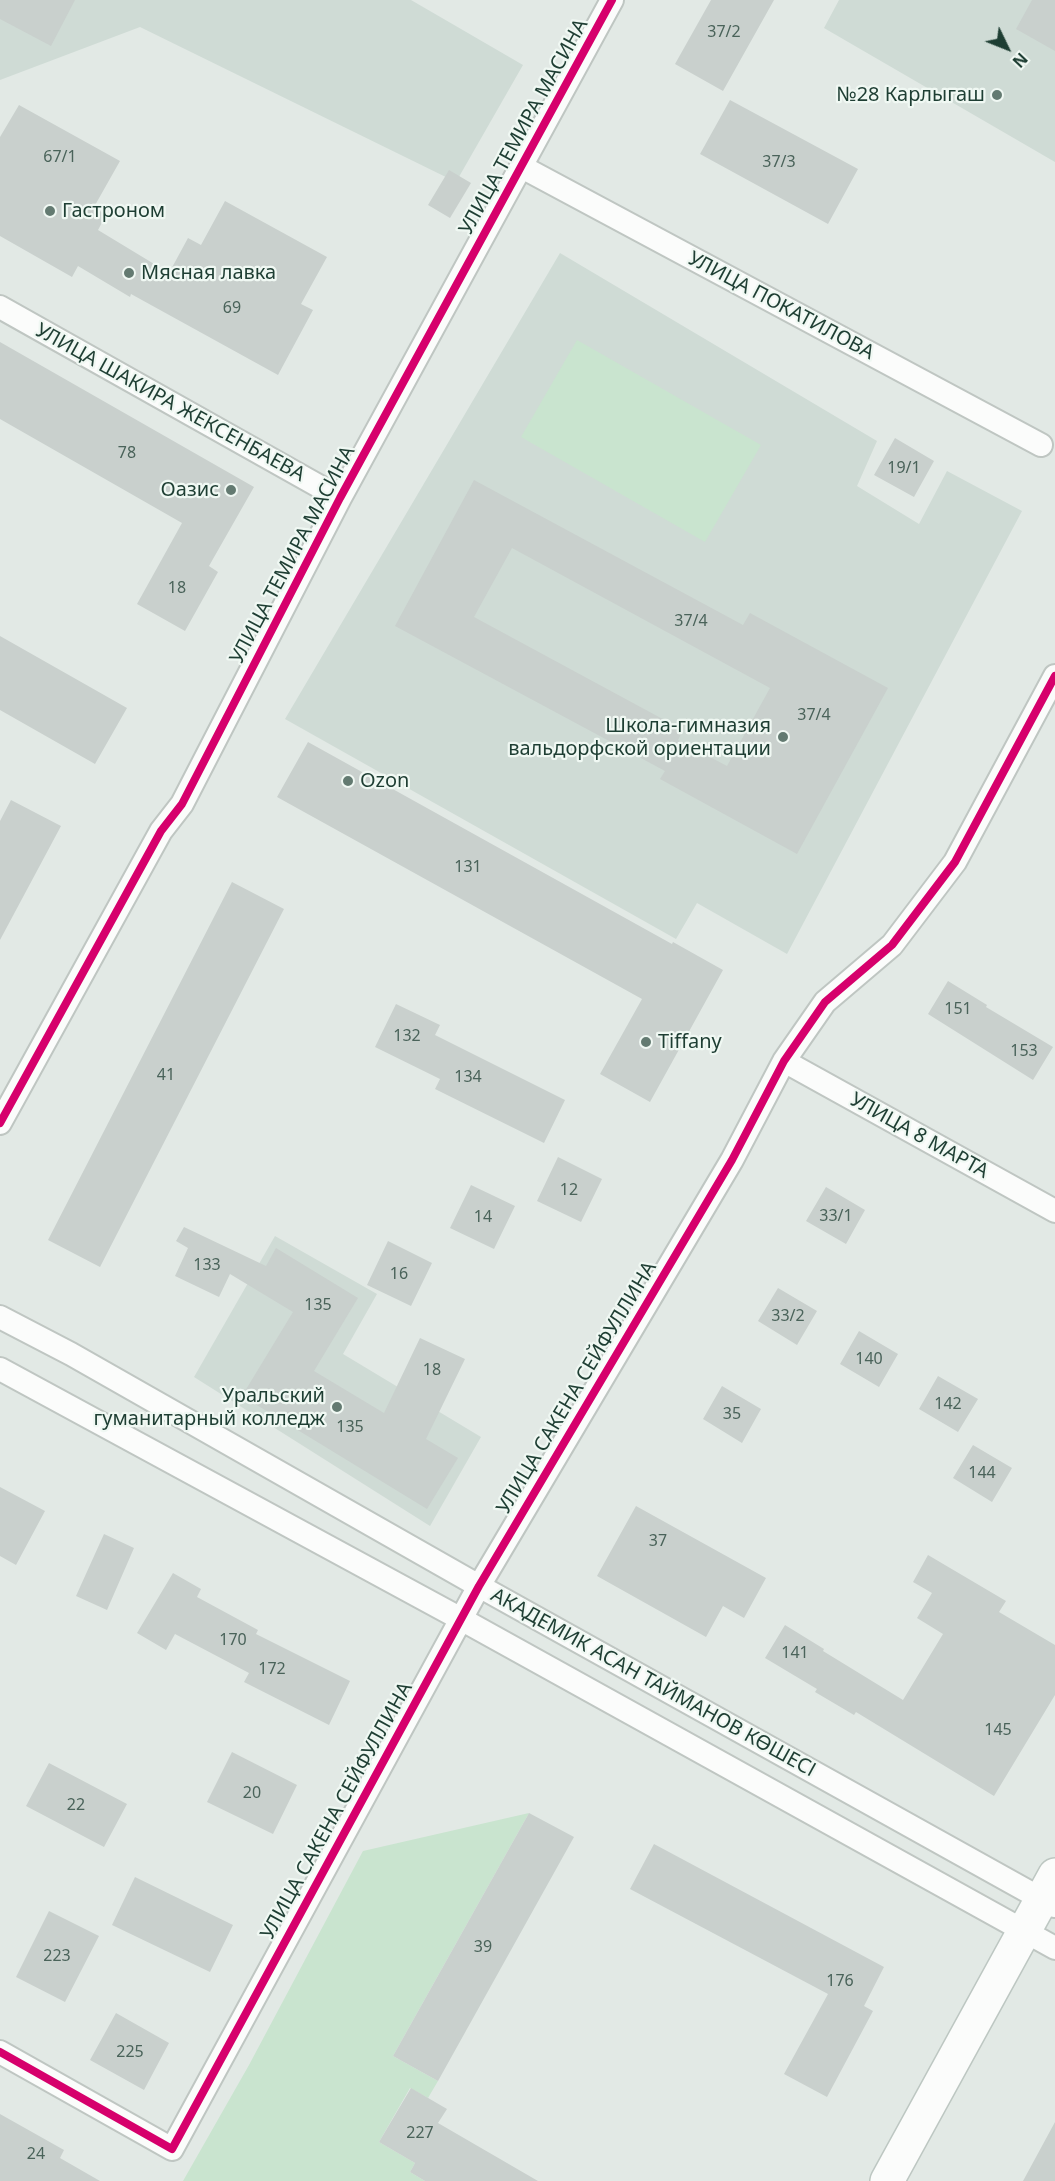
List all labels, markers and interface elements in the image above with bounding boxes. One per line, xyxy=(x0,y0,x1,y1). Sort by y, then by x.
street label: УЛИЦА ТЕМИРА МАСИНА xyxy=(455,15,593,239)
north arrow xyxy=(977,18,1037,78)
house number: 37/2 xyxy=(707,22,741,42)
text: N xyxy=(1008,48,1033,73)
place label: №28 Карлыгаш xyxy=(836,83,985,107)
marker: №28 Карлыгаш xyxy=(990,88,1004,102)
house number: 67/1 xyxy=(43,147,77,167)
house number: 37/3 xyxy=(762,152,796,172)
place label: Гастроном xyxy=(62,199,165,223)
marker: Гастроном xyxy=(43,204,57,218)
street label: УЛИЦА ПОКАТИЛОВА xyxy=(684,247,878,365)
place label: Мясная лавка xyxy=(141,261,276,285)
marker: Мясная лавка xyxy=(122,266,136,280)
house number: 69 xyxy=(223,298,241,318)
street label: УЛИЦА ШАКИРА ЖЕКСЕНБАЕВА xyxy=(31,319,309,487)
street label: УЛИЦА ТЕМИРА МАСИНА xyxy=(225,442,361,668)
house number: 78 xyxy=(118,443,136,463)
house number: 19/1 xyxy=(887,458,921,478)
place label: Оазис xyxy=(161,478,219,502)
marker: Оазис xyxy=(224,483,238,497)
house number: 18 xyxy=(168,578,186,598)
house number: 37/4 xyxy=(674,611,708,631)
house number: 37/4 xyxy=(797,705,831,725)
place label: Школа-гимназия вальдорфской ориентации xyxy=(508,714,771,761)
marker: Школа-гимназия вальдорфской ориентации xyxy=(776,730,790,744)
place label: Ozon xyxy=(360,769,409,793)
marker: Ozon xyxy=(341,774,355,788)
house number: 131 xyxy=(454,857,482,877)
house number: 151 xyxy=(944,999,972,1019)
house number: 132 xyxy=(393,1026,421,1046)
place label: Tiffany xyxy=(658,1030,722,1054)
marker: Tiffany xyxy=(639,1035,653,1049)
house number: 153 xyxy=(1010,1041,1038,1061)
house number: 41 xyxy=(157,1065,175,1085)
house number: 134 xyxy=(454,1067,482,1087)
street label: УЛИЦА 8 МАРТА xyxy=(846,1088,992,1184)
house number: 12 xyxy=(560,1180,578,1200)
house number: 33/1 xyxy=(819,1206,853,1226)
house number: 14 xyxy=(474,1207,492,1227)
house number: 133 xyxy=(193,1255,221,1275)
street label: УЛИЦА САКЕНА СЕЙФУЛЛИНА xyxy=(492,1257,662,1519)
house number: 16 xyxy=(390,1264,408,1284)
house number: 135 xyxy=(304,1295,332,1315)
house number: 33/2 xyxy=(771,1306,805,1326)
house number: 140 xyxy=(855,1349,883,1369)
house number: 18 xyxy=(423,1360,441,1380)
place label: Уральский гуманитарный колледж xyxy=(94,1384,325,1431)
house number: 142 xyxy=(934,1394,962,1414)
marker: Уральский гуманитарный колледж xyxy=(330,1400,344,1414)
house number: 35 xyxy=(723,1404,741,1424)
house number: 135 xyxy=(336,1417,364,1437)
house number: 144 xyxy=(968,1463,996,1483)
house number: 37 xyxy=(649,1531,667,1551)
street label: АКАДЕМИК АСАН ТАЙМАНОВ КӨШЕСІ xyxy=(486,1583,820,1783)
house number: 170 xyxy=(219,1630,247,1650)
house number: 141 xyxy=(781,1643,809,1663)
house number: 172 xyxy=(258,1659,286,1679)
street label: УЛИЦА САКЕНА СЕЙФУЛЛИНА xyxy=(256,1678,418,1944)
house number: 145 xyxy=(984,1720,1012,1740)
house number: 20 xyxy=(243,1783,261,1803)
house number: 22 xyxy=(67,1795,85,1815)
house number: 39 xyxy=(474,1937,492,1957)
house number: 223 xyxy=(43,1946,71,1966)
house number: 176 xyxy=(826,1971,854,1991)
house number: 225 xyxy=(116,2042,144,2062)
house number: 227 xyxy=(406,2123,434,2143)
house number: 24 xyxy=(27,2144,45,2164)

